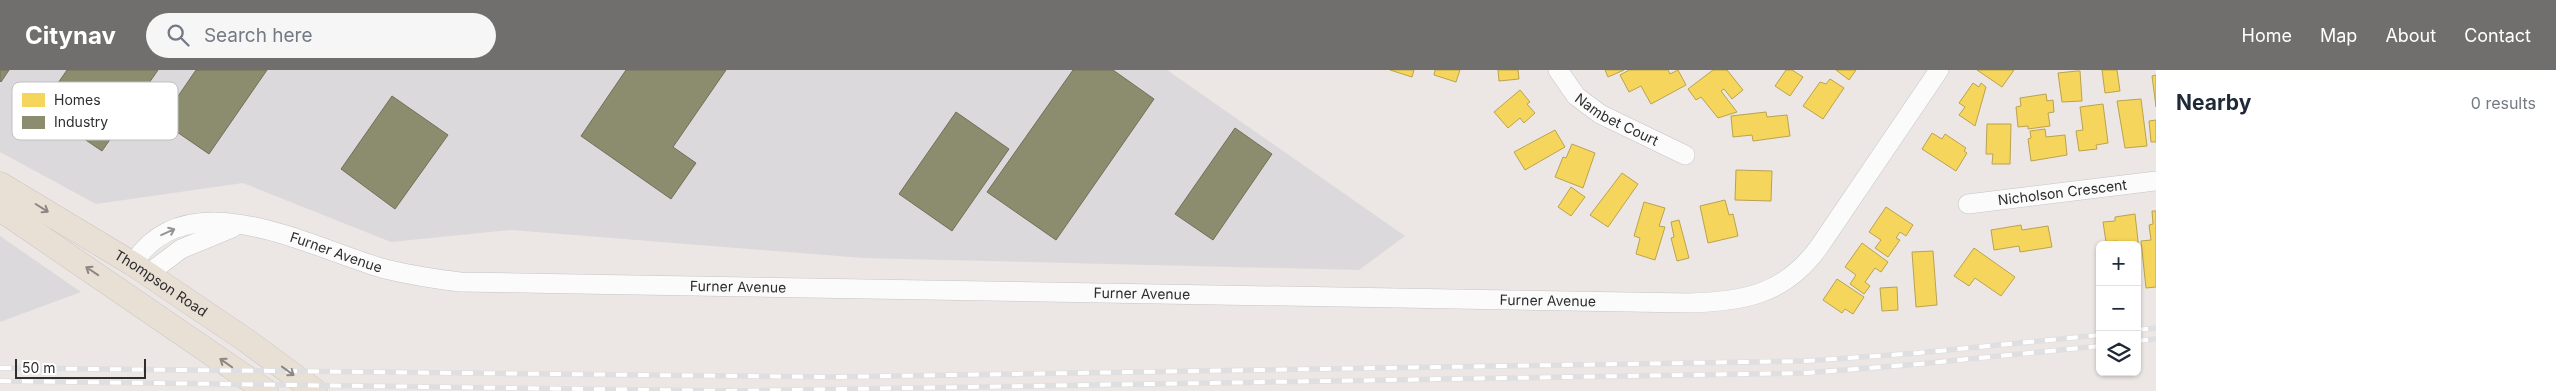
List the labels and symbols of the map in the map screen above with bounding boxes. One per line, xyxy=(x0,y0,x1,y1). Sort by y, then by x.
legend xyxy=(12,82,178,140)
street label: Nambet Court xyxy=(1572,89,1662,149)
text: Homes xyxy=(54,91,101,108)
text: Industry xyxy=(54,113,108,130)
street label: Nicholson Crescent xyxy=(1997,176,2128,208)
one-way arrow xyxy=(35,203,49,214)
one-way arrow xyxy=(160,227,175,237)
street label: Furner Avenue xyxy=(288,228,384,276)
street label: Thompson Road xyxy=(111,246,211,320)
one-way arrow xyxy=(86,266,100,276)
street label: Furner Avenue xyxy=(690,277,786,296)
street label: Furner Avenue xyxy=(1094,284,1190,302)
street label: Furner Avenue xyxy=(1499,291,1596,309)
scale bar xyxy=(15,356,146,379)
one-way arrow xyxy=(219,358,233,368)
one-way arrow xyxy=(281,366,295,376)

